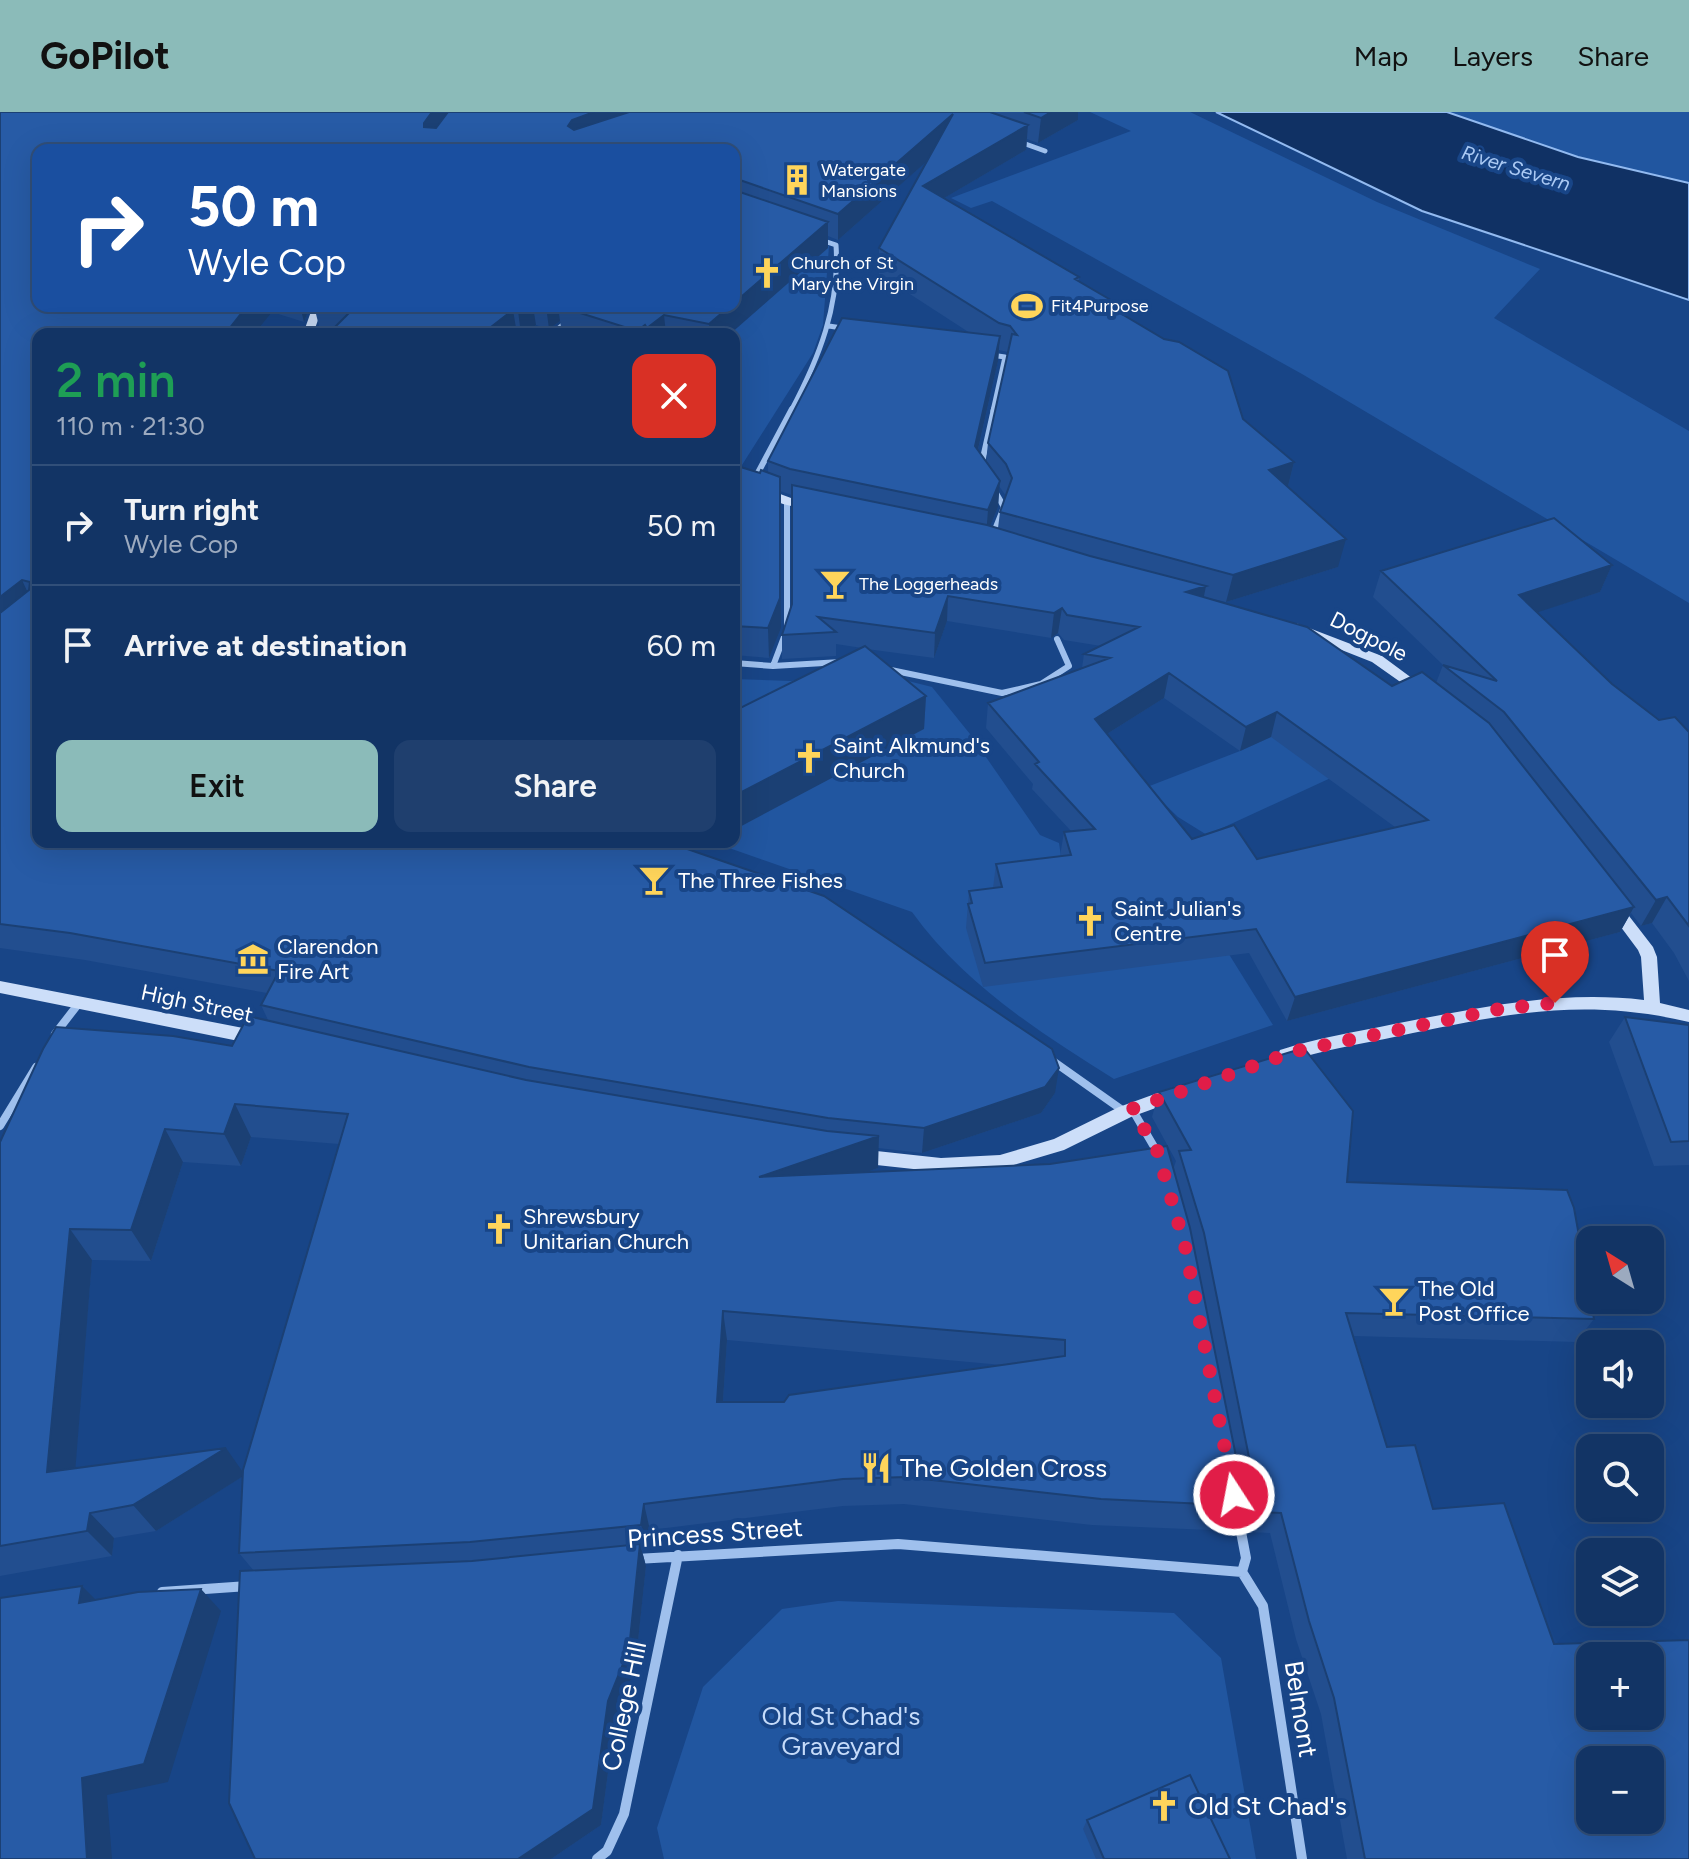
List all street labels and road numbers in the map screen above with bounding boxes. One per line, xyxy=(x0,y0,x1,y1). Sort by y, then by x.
street label: Dogpole xyxy=(1325,605,1412,667)
street label: High Street xyxy=(138,978,255,1029)
street label: Princess Street xyxy=(626,1511,804,1555)
street label: College Hill xyxy=(595,1638,653,1774)
street label: Belmont xyxy=(1278,1658,1324,1760)

